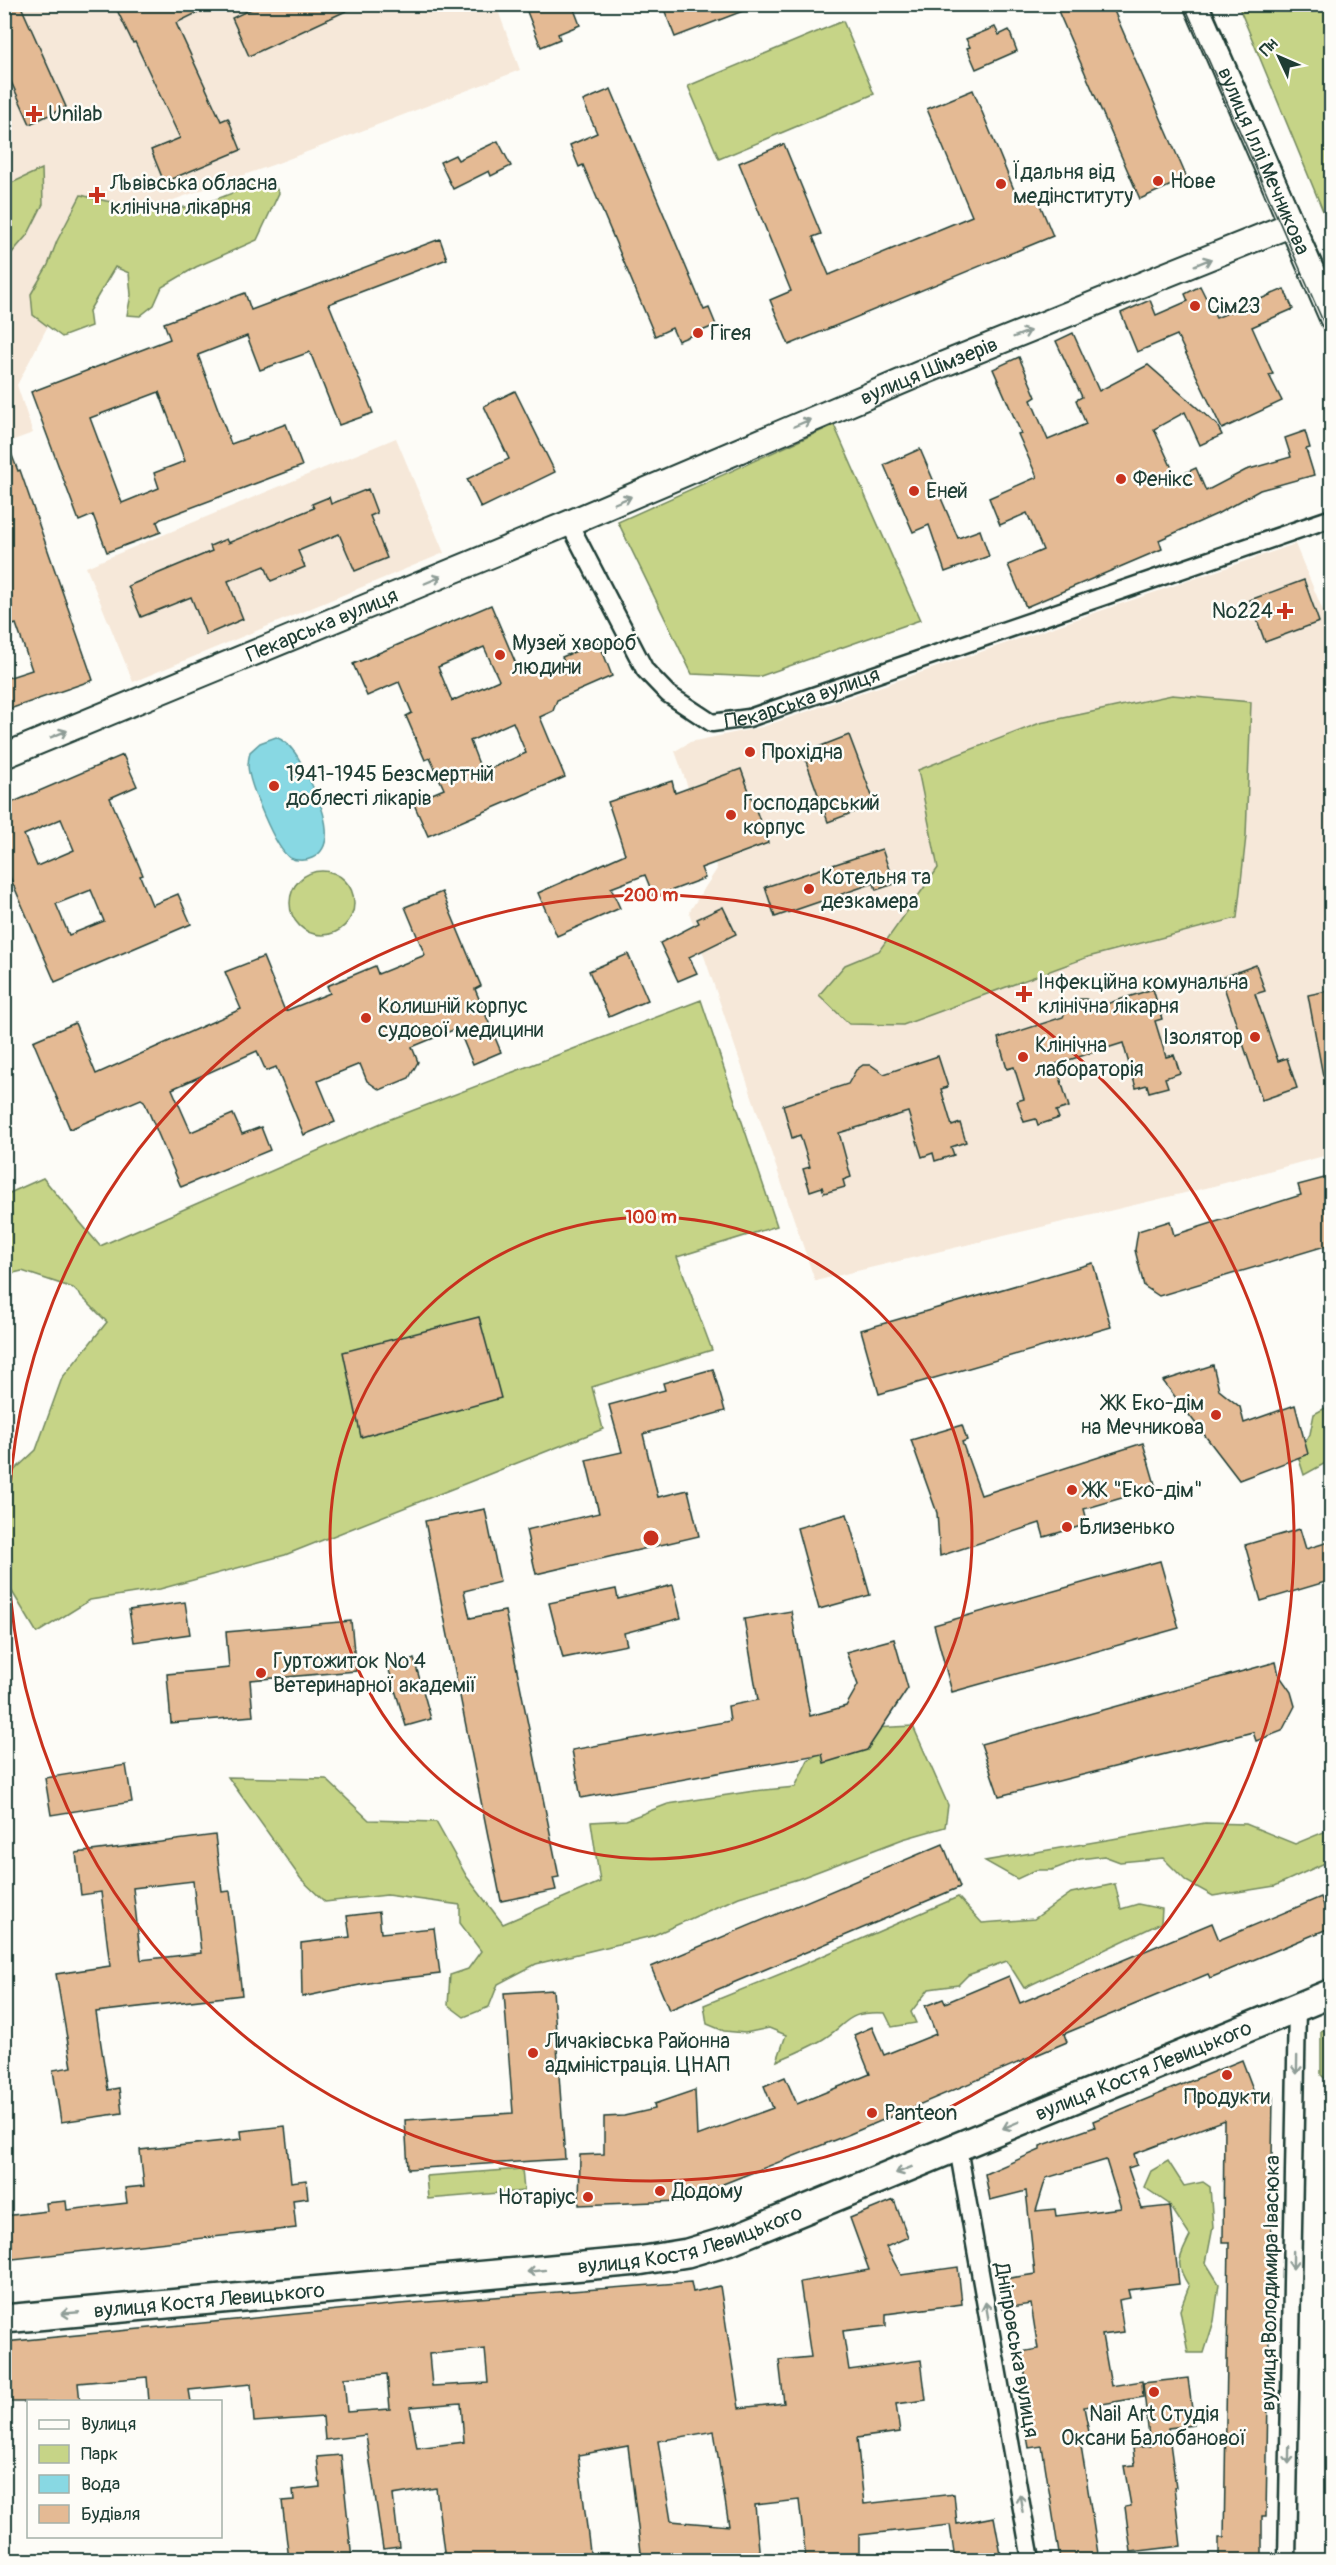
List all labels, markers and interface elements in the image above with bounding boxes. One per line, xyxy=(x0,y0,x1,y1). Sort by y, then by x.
north arrow xyxy=(1249,27,1309,87)
text: Пн xyxy=(1256,34,1282,61)
street label: вулиця Іллі Мечникова xyxy=(1211,63,1316,259)
place label: Unilab xyxy=(48,101,103,128)
marker: Unilab xyxy=(25,105,43,123)
place label: Їдальня від медінституту xyxy=(1013,159,1133,210)
place label: Нове xyxy=(1170,168,1216,195)
place label: Львівська обласна клінічна лікарня xyxy=(109,170,277,221)
marker: Нове xyxy=(1151,174,1165,188)
marker: Їдальня від медінституту xyxy=(994,177,1008,191)
marker: Львівська обласна клінічна лікарня xyxy=(88,186,106,204)
one-way arrow xyxy=(1193,256,1211,267)
place label: Сім23 xyxy=(1207,293,1260,320)
marker: Сім23 xyxy=(1188,299,1202,313)
place label: Гігея xyxy=(710,320,751,347)
marker: Гігея xyxy=(691,326,705,340)
one-way arrow xyxy=(1012,328,1031,339)
street label: вулиця Шімзерів xyxy=(856,331,1002,412)
one-way arrow xyxy=(793,417,811,428)
place label: Фенікс xyxy=(1133,466,1193,493)
marker: Фенікс xyxy=(1114,472,1128,486)
place label: Еней xyxy=(926,478,968,505)
marker: Еней xyxy=(907,484,921,498)
one-way arrow xyxy=(613,494,632,505)
one-way arrow xyxy=(424,574,442,585)
street label: Пекарська вулиця xyxy=(242,582,402,669)
place label: №224 xyxy=(1212,598,1273,625)
marker: №224 xyxy=(1278,604,1292,618)
place label: Музей хвороб людини xyxy=(512,630,637,681)
marker: Музей хвороб людини xyxy=(493,648,507,662)
street label: Пекарська вулиця xyxy=(723,661,883,735)
one-way arrow xyxy=(49,728,68,739)
place label: Прохідна xyxy=(762,739,843,766)
marker: Прохідна xyxy=(743,745,757,759)
place label: 1941-1945 Безсмертній доблесті лікарів xyxy=(286,761,494,812)
marker: 1941-1945 Безсмертній доблесті лікарів xyxy=(267,779,281,793)
place label: Господарський корпус xyxy=(743,790,880,841)
marker: Господарський корпус xyxy=(724,808,738,822)
place label: Котельня та дезкамера xyxy=(821,864,931,915)
marker: Котельня та дезкамера xyxy=(802,882,816,896)
text: 200 m xyxy=(624,884,678,907)
place label: Інфекційна комунальна клінічна лікарня xyxy=(1038,969,1248,1020)
marker: Інфекційна комунальна клінічна лікарня xyxy=(1015,985,1033,1003)
place label: Колишній корпус судової медицини xyxy=(378,993,543,1044)
marker: Колишній корпус судової медицини xyxy=(359,1011,373,1025)
place label: Ізолятор xyxy=(1163,1024,1243,1051)
marker: Ізолятор xyxy=(1248,1030,1262,1044)
place label: Клінічна лабораторія xyxy=(1035,1032,1144,1083)
marker: Клінічна лабораторія xyxy=(1016,1050,1030,1064)
text: 100 m xyxy=(625,1206,677,1229)
place label: ЖК Еко-дім на Мечникова xyxy=(1081,1390,1204,1441)
marker: ЖК Еко-дім на Мечникова xyxy=(1209,1408,1223,1422)
place label: ЖК "Еко-дім" xyxy=(1081,1477,1202,1504)
marker: ЖК "Еко-дім" xyxy=(1065,1483,1079,1497)
place label: Близенько xyxy=(1079,1514,1175,1541)
marker: Близенько xyxy=(1060,1520,1074,1534)
centre of rings xyxy=(641,1528,661,1548)
place label: Гуртожиток № 4 Ветеринарної академії xyxy=(273,1648,477,1699)
marker: Гуртожиток № 4 Ветеринарної академії xyxy=(254,1666,268,1680)
street label: вулиця Костя Левицького xyxy=(1031,2014,1256,2128)
place label: Личаківська Районна адміністрація. ЦНАП xyxy=(544,2028,730,2079)
marker: Личаківська Районна адміністрація. ЦНАП xyxy=(526,2046,540,2060)
one-way arrow xyxy=(1292,2055,1303,2075)
marker: Продукти xyxy=(1220,2068,1234,2082)
place label: Продукти xyxy=(1184,2084,1270,2111)
place label: Panteon xyxy=(884,2100,957,2127)
marker: Panteon xyxy=(865,2106,879,2120)
one-way arrow xyxy=(1002,2120,1020,2132)
street label: вулиця Володимира Івасюка xyxy=(1255,2155,1286,2411)
one-way arrow xyxy=(895,2165,913,2176)
place label: Додому xyxy=(671,2178,743,2205)
place label: Нотаріус xyxy=(498,2184,576,2211)
marker: Додому xyxy=(653,2184,667,2198)
marker: Нотаріус xyxy=(581,2190,595,2204)
street label: вулиця Костя Левицького xyxy=(576,2199,806,2280)
one-way arrow xyxy=(1288,2250,1299,2270)
street label: Дніпровська вулиця xyxy=(988,2259,1045,2440)
one-way arrow xyxy=(527,2266,547,2277)
street label: вулиця Костя Левицького xyxy=(92,2277,326,2325)
one-way arrow xyxy=(982,2301,993,2321)
one-way arrow xyxy=(61,2308,81,2319)
marker: Nail Art Студія Оксани Балобанової xyxy=(1147,2385,1161,2399)
legend xyxy=(27,2400,222,2538)
place label: Nail Art Студія Оксани Балобанової xyxy=(1061,2401,1247,2452)
text: Вулиця xyxy=(81,2413,136,2436)
text: Парк xyxy=(81,2443,118,2466)
one-way arrow xyxy=(1283,2445,1295,2465)
text: Вода xyxy=(81,2473,120,2496)
one-way arrow xyxy=(1015,2494,1026,2513)
text: Будівля xyxy=(81,2503,140,2526)

